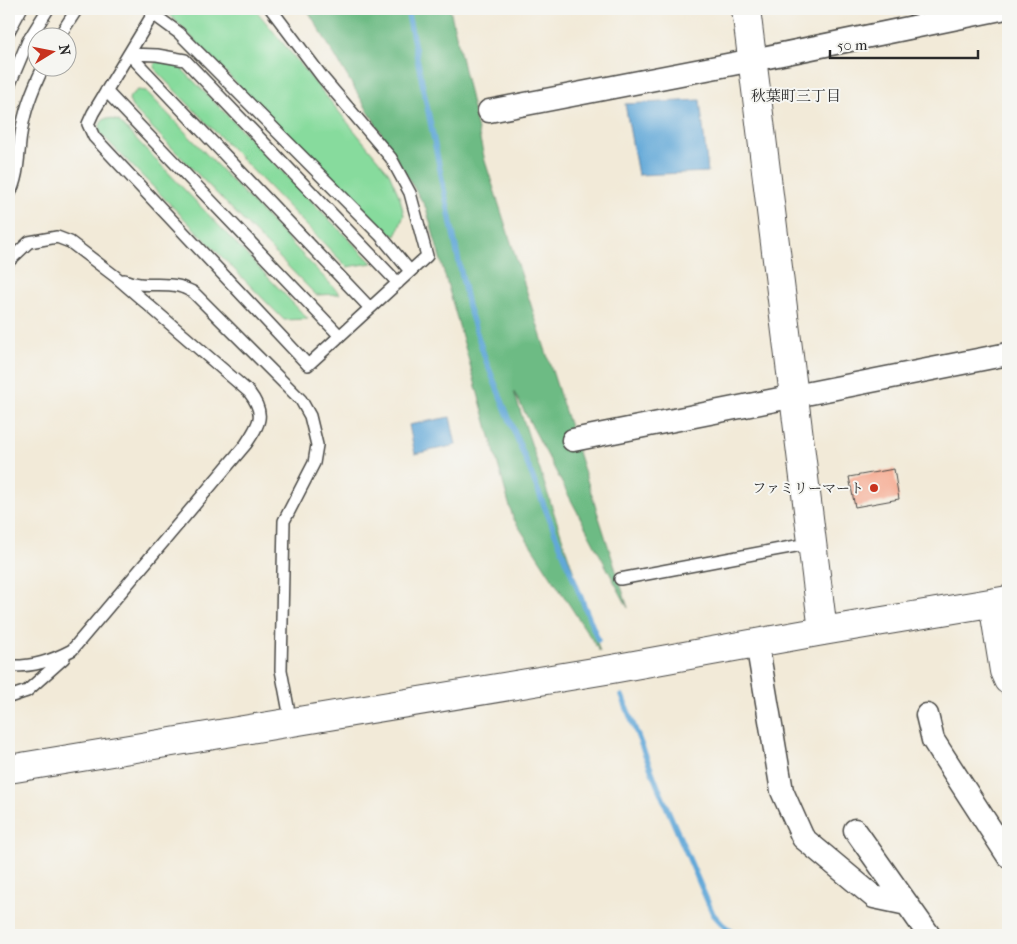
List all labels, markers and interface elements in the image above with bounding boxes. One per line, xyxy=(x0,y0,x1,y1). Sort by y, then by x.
north arrow xyxy=(28,28,78,78)
scale bar xyxy=(830,28,977,60)
text: 50 m xyxy=(837,36,868,54)
text: N xyxy=(55,43,74,57)
district label: 秋葉町三丁目 xyxy=(751,87,841,105)
place label: ファミリーマート xyxy=(752,480,864,497)
marker: ファミリーマート xyxy=(868,482,880,494)

